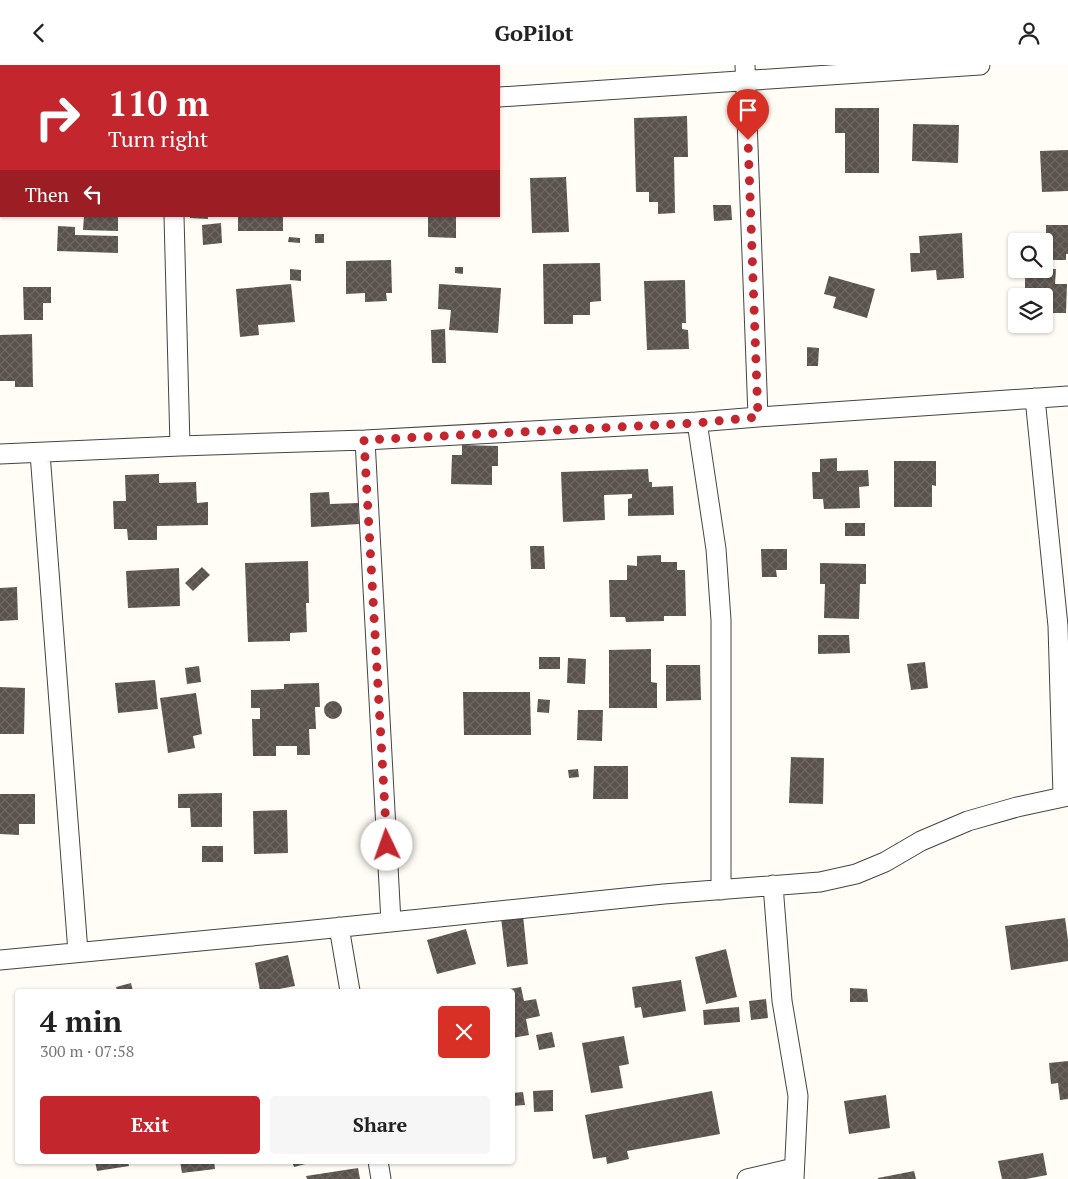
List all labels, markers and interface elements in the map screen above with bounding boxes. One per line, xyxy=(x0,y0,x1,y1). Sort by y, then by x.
text: GoPilot xyxy=(494,18,574,47)
icon: back xyxy=(25,19,53,47)
icon: person xyxy=(1015,19,1043,47)
text: 110 m xyxy=(108,80,209,126)
icon: right xyxy=(25,85,90,150)
pin xyxy=(727,89,769,140)
icon: arrive xyxy=(734,96,762,124)
text: Turn right xyxy=(108,124,208,153)
icon: left xyxy=(79,180,107,208)
text: Then xyxy=(25,182,69,207)
map controls xyxy=(1008,233,1053,333)
button: search xyxy=(1008,233,1053,278)
button: layers xyxy=(1008,288,1053,333)
position arrow xyxy=(360,818,412,870)
text: 4 min xyxy=(40,1001,122,1041)
button: close xyxy=(438,1006,490,1058)
text: 300 m · 07:58 xyxy=(40,1040,134,1062)
button: Exit xyxy=(40,1096,260,1154)
button: Share xyxy=(270,1096,490,1154)

